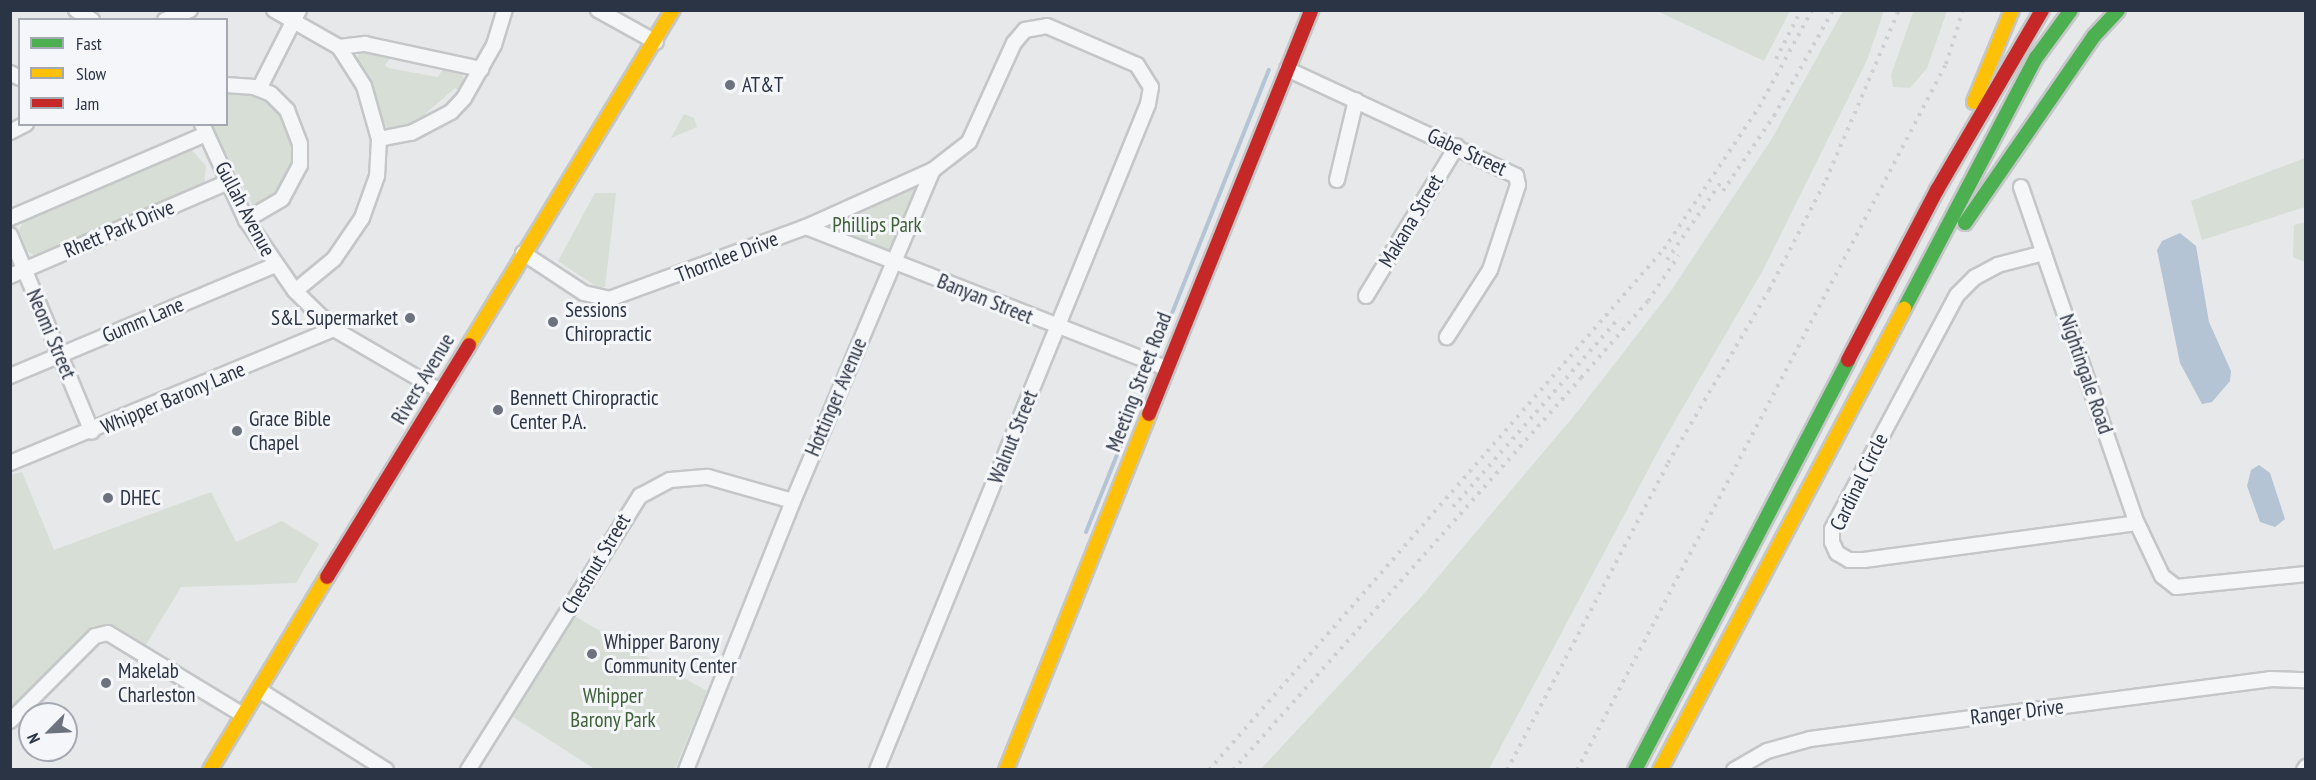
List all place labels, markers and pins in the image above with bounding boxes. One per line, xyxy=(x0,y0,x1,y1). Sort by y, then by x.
place label: AT&T xyxy=(742,72,783,98)
marker: AT&T xyxy=(723,78,737,92)
place label: Sessions Chiropractic xyxy=(565,297,652,347)
place label: S&L Supermarket xyxy=(270,305,398,331)
marker: S&L Supermarket xyxy=(403,311,417,325)
marker: Sessions Chiropractic xyxy=(546,315,560,329)
place label: Bennett Chiropractic Center P.A. xyxy=(510,385,658,435)
marker: Bennett Chiropractic Center P.A. xyxy=(491,403,505,417)
place label: Grace Bible Chapel xyxy=(249,406,331,456)
marker: Grace Bible Chapel xyxy=(230,424,244,438)
place label: DHEC xyxy=(120,485,161,511)
marker: DHEC xyxy=(101,491,115,505)
place label: Whipper Barony Community Center xyxy=(604,629,737,679)
marker: Whipper Barony Community Center xyxy=(585,647,599,661)
place label: Makelab Charleston xyxy=(118,658,196,708)
marker: Makelab Charleston xyxy=(99,676,113,690)

